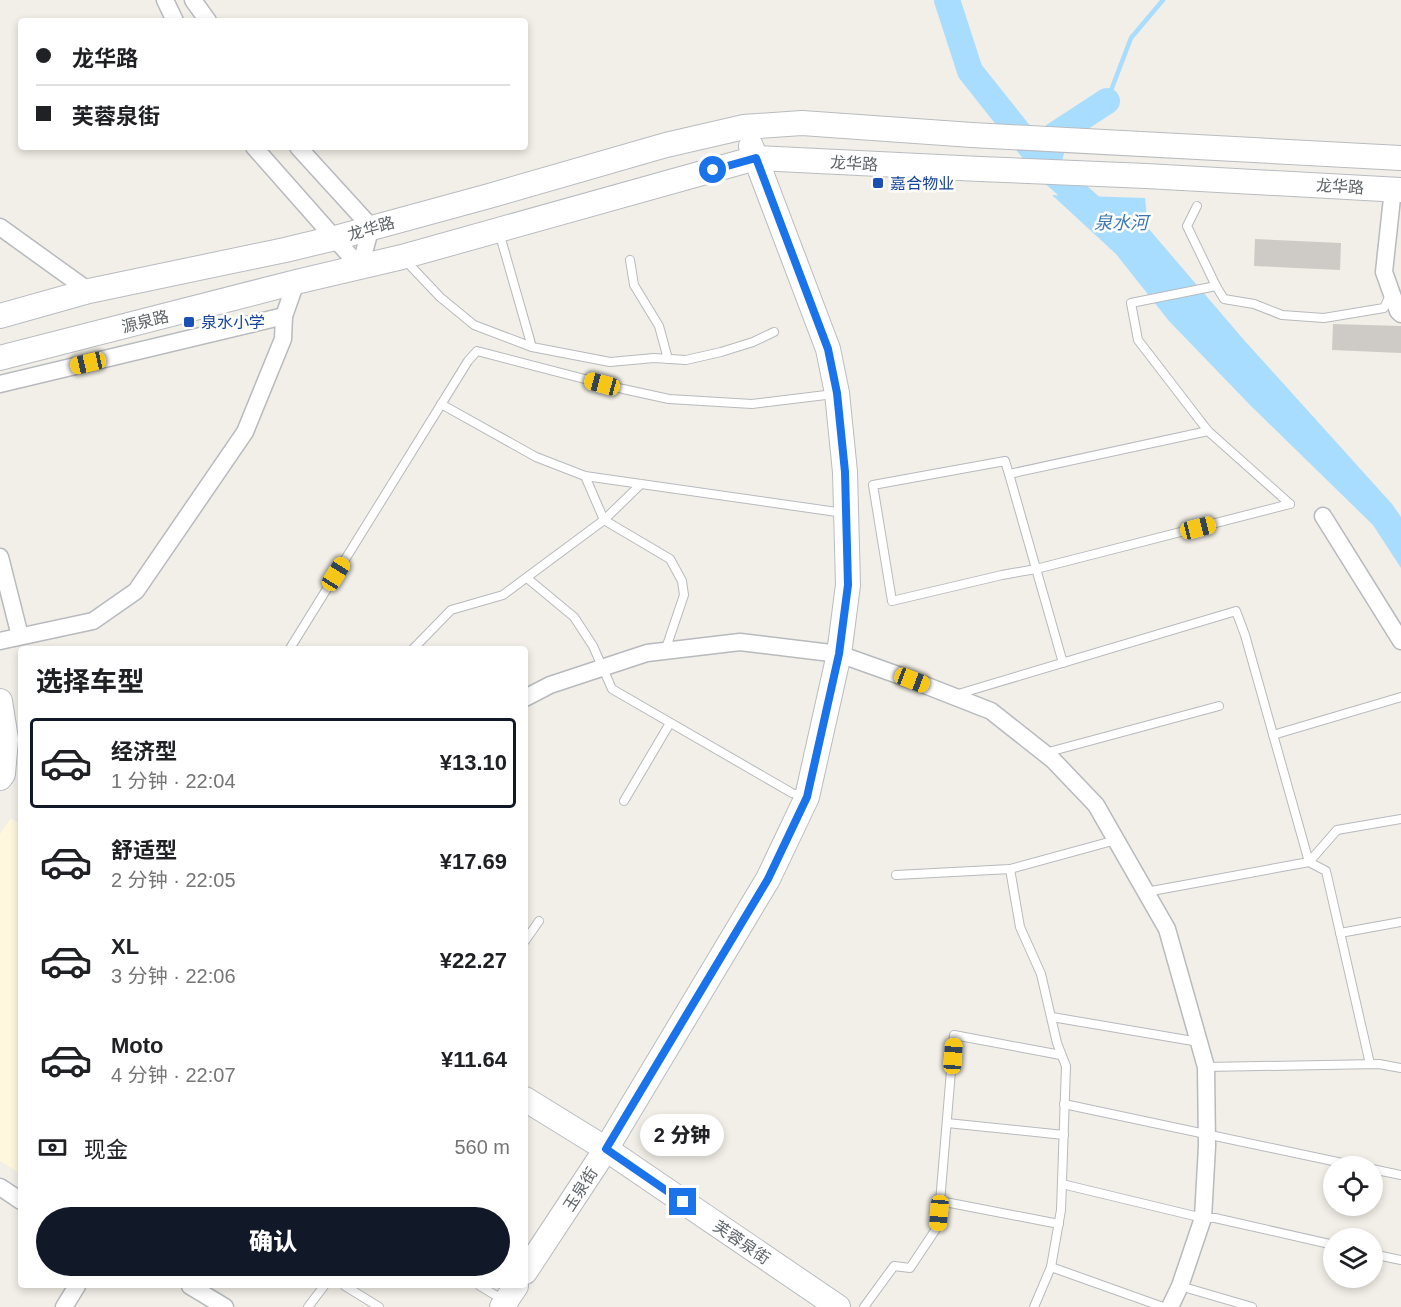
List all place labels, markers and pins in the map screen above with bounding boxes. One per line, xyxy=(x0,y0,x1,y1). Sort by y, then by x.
place label: 嘉合物业 xyxy=(890,175,954,192)
marker: 嘉合物业 xyxy=(871,176,885,190)
place label: 泉水小学 xyxy=(201,314,265,331)
marker: 泉水小学 xyxy=(182,315,196,329)

